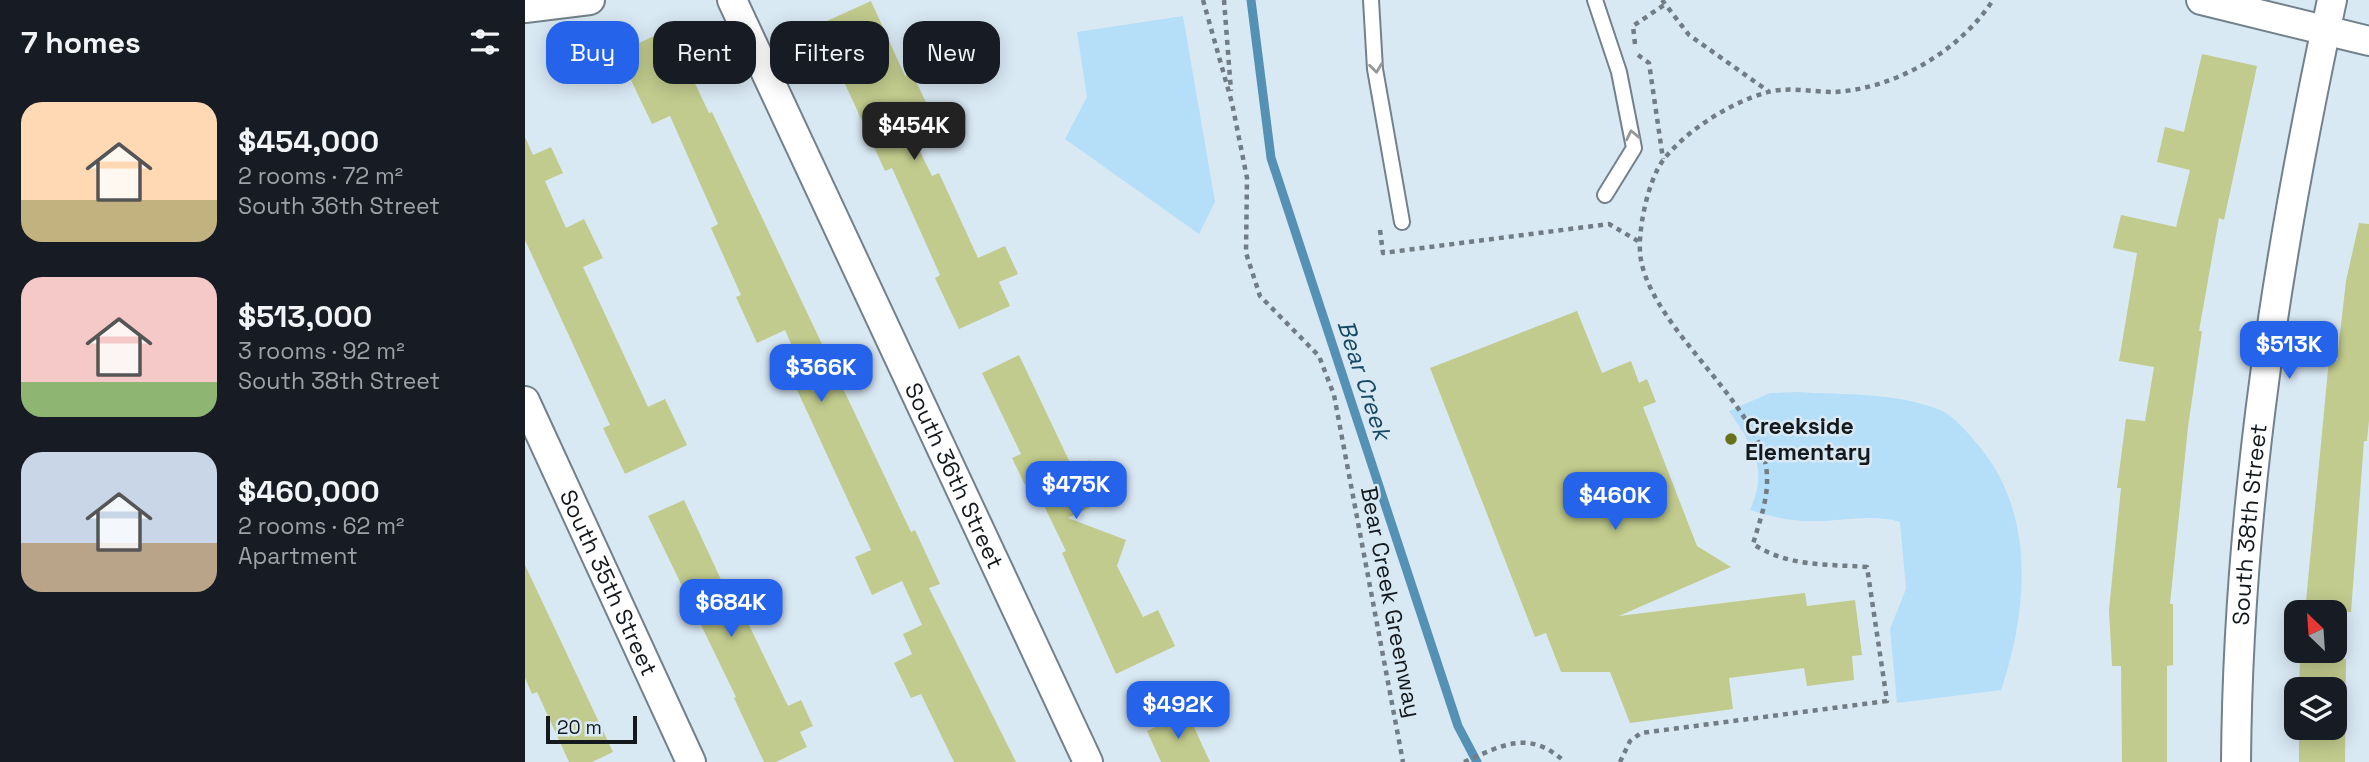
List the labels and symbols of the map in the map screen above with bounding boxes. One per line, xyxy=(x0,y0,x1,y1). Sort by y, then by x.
one-way arrow xyxy=(1368,63,1383,74)
pin: $454K xyxy=(865,102,963,162)
one-way arrow xyxy=(1625,129,1640,141)
water label: Bear Creek xyxy=(1331,316,1399,447)
pin: $513K xyxy=(2240,322,2338,381)
pin: $366K xyxy=(772,344,870,404)
street label: South 36th Street xyxy=(898,378,1011,573)
place label: Creekside Elementary xyxy=(1745,411,1871,467)
street label: South 38th Street xyxy=(2226,422,2274,626)
marker: Creekside Elementary xyxy=(1723,431,1739,447)
pin: $475K xyxy=(1027,462,1125,521)
pin: $460K xyxy=(1566,472,1664,532)
street label: Bear Creek Greenway xyxy=(1354,484,1428,720)
street label: South 35th Street xyxy=(553,485,664,681)
pin: $684K xyxy=(682,580,780,639)
north arrow xyxy=(2284,600,2347,663)
pin: $492K xyxy=(1129,682,1227,741)
scale bar xyxy=(546,713,637,745)

